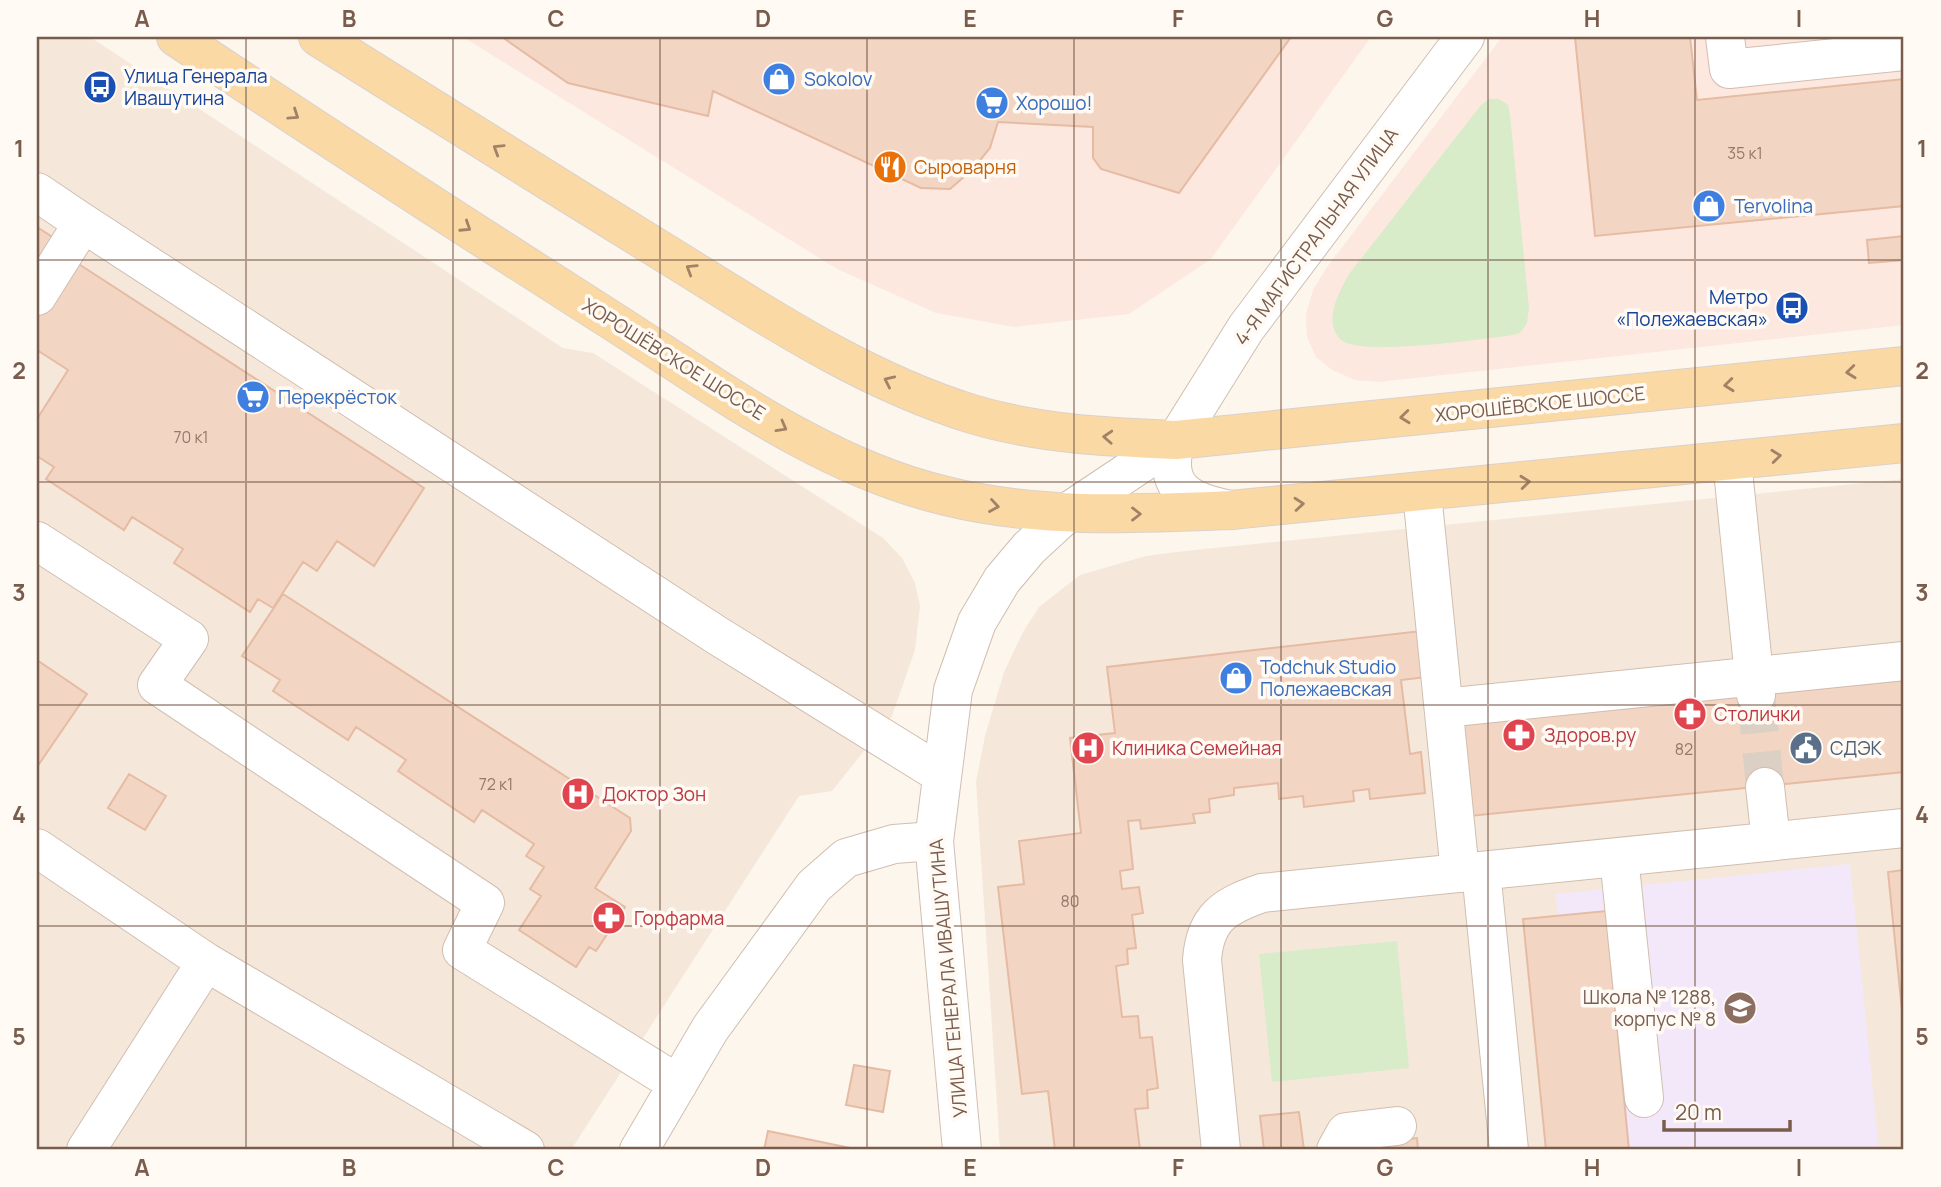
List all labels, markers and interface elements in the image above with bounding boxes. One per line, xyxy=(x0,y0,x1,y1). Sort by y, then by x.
text: A xyxy=(134,2,150,34)
text: B xyxy=(342,2,356,34)
text: C xyxy=(548,2,565,34)
text: D xyxy=(755,2,771,34)
text: E xyxy=(963,2,977,34)
text: F xyxy=(1172,2,1184,34)
text: G xyxy=(1377,2,1394,34)
text: H xyxy=(1584,2,1600,34)
text: I xyxy=(1796,2,1802,34)
shop icon: Sokolov xyxy=(760,60,798,98)
place label: Улица Генерала Ивашутина xyxy=(124,63,268,111)
place label: Sokolov xyxy=(804,66,873,92)
bus stop icon: Улица Генерала Ивашутина xyxy=(81,68,119,106)
supermarket icon: Хорошо! xyxy=(973,84,1011,122)
place label: Хорошо! xyxy=(1016,90,1092,116)
one-way arrow xyxy=(287,107,300,120)
street label: 4-Я МАГИСТРАЛЬНАЯ УЛИЦА xyxy=(1228,122,1404,350)
text: 1 xyxy=(14,132,24,164)
text: 1 xyxy=(1917,132,1927,164)
house number: 35 к1 xyxy=(1727,142,1763,164)
one-way arrow xyxy=(492,145,505,158)
restaurant icon: Сыроварня xyxy=(871,148,909,186)
place label: Сыроварня xyxy=(914,154,1017,180)
shop icon: Tervolina xyxy=(1690,187,1728,225)
place label: Tervolina xyxy=(1734,193,1813,219)
one-way arrow xyxy=(458,219,471,232)
one-way arrow xyxy=(686,264,699,277)
place label: Метро «Полежаевская» xyxy=(1616,284,1768,332)
bus stop icon: Метро «Полежаевская» xyxy=(1773,289,1811,327)
street label: ХОРОШЁВСКОЕ ШОССЕ xyxy=(578,292,770,426)
text: 2 xyxy=(12,354,26,386)
text: 2 xyxy=(1915,354,1929,386)
one-way arrow xyxy=(1845,365,1856,380)
one-way arrow xyxy=(883,375,896,389)
one-way arrow xyxy=(1723,377,1734,392)
supermarket icon: Перекрёсток xyxy=(234,378,272,416)
street label: ХОРОШЁВСКОЕ ШОССЕ xyxy=(1434,380,1646,428)
place label: Перекрёсток xyxy=(278,384,397,410)
one-way arrow xyxy=(1399,410,1411,425)
one-way arrow xyxy=(775,419,788,432)
house number: 70 к1 xyxy=(173,426,209,448)
one-way arrow xyxy=(1102,430,1113,445)
one-way arrow xyxy=(1770,449,1782,464)
one-way arrow xyxy=(1520,475,1531,490)
one-way arrow xyxy=(1294,497,1305,512)
one-way arrow xyxy=(988,498,1000,513)
one-way arrow xyxy=(1132,506,1142,522)
text: 3 xyxy=(12,576,26,608)
text: 3 xyxy=(1915,576,1929,608)
place label: Todchuk Studio Полежаевская xyxy=(1260,654,1396,702)
shop icon: Todchuk Studio Полежаевская xyxy=(1217,659,1255,697)
pharmacy icon: Столички xyxy=(1671,695,1709,733)
place label: Столички xyxy=(1714,701,1801,727)
pharmacy icon: Здоров.ру xyxy=(1500,716,1538,754)
place label: Здоров.ру xyxy=(1544,722,1636,748)
hospital icon: Клиника Семейная xyxy=(1069,729,1107,767)
public building icon: СДЭК xyxy=(1787,729,1825,767)
place label: Клиника Семейная xyxy=(1112,735,1282,761)
place label: СДЭК xyxy=(1830,735,1883,761)
house number: 82 xyxy=(1675,738,1693,760)
house number: 72 к1 xyxy=(479,773,513,795)
hospital icon: Доктор Зон xyxy=(559,775,597,813)
place label: Доктор Зон xyxy=(602,781,706,807)
text: 4 xyxy=(12,798,26,830)
text: 4 xyxy=(1915,798,1929,830)
street label: УЛИЦА ГЕНЕРАЛА ИВАШУТИНА xyxy=(923,838,973,1118)
house number: 80 xyxy=(1060,890,1080,912)
pharmacy icon: Горфарма xyxy=(590,899,628,937)
place label: Горфарма xyxy=(634,905,724,931)
place label: Школа № 1288, корпус № 8 xyxy=(1583,984,1716,1032)
school or university icon: Школа № 1288, корпус № 8 xyxy=(1721,989,1759,1027)
text: 5 xyxy=(12,1020,26,1052)
text: 5 xyxy=(1915,1020,1929,1052)
scale bar xyxy=(1664,1089,1790,1133)
text: 20 m xyxy=(1675,1098,1722,1126)
text: A xyxy=(134,1151,150,1183)
text: B xyxy=(342,1151,356,1183)
text: C xyxy=(548,1151,565,1183)
text: D xyxy=(755,1151,771,1183)
text: E xyxy=(963,1151,977,1183)
text: F xyxy=(1172,1151,1184,1183)
text: G xyxy=(1377,1151,1394,1183)
text: H xyxy=(1584,1151,1600,1183)
text: I xyxy=(1796,1151,1802,1183)

